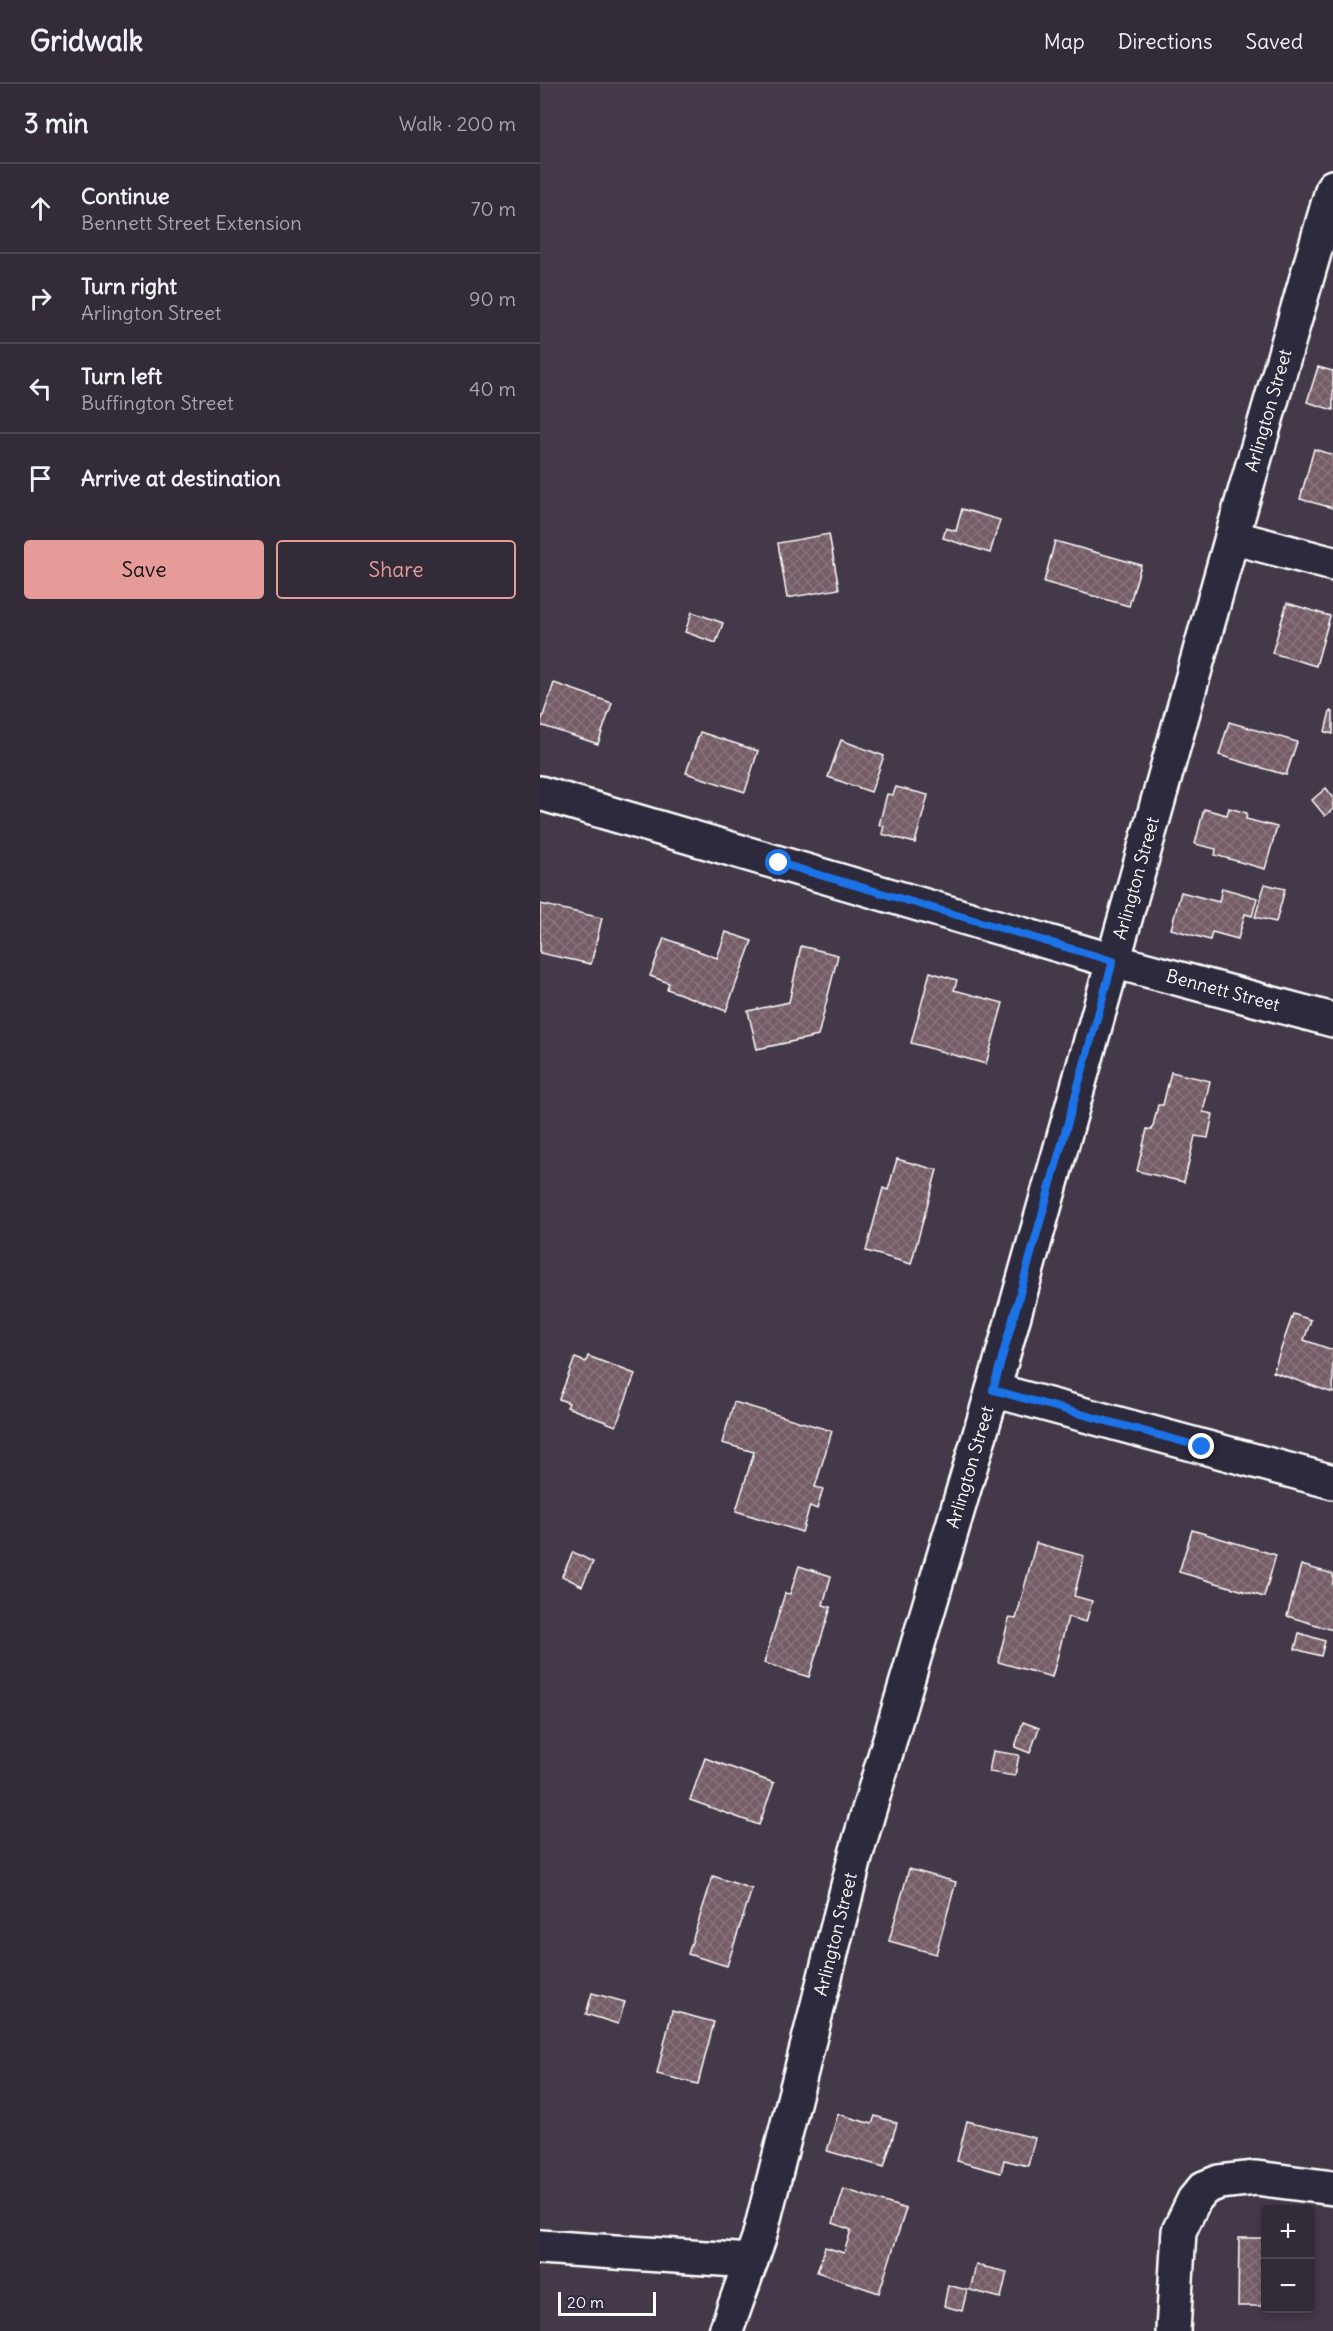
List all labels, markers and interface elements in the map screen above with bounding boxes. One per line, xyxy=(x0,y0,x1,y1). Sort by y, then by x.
text: Gridwalk xyxy=(30,23,143,59)
text: Map xyxy=(1044,28,1085,55)
text: Directions xyxy=(1118,28,1212,55)
text: Saved xyxy=(1245,28,1303,55)
text: 3 min xyxy=(24,107,89,140)
text: Walk · 200 m xyxy=(399,111,516,136)
text: Continue xyxy=(81,182,170,210)
icon: ahead xyxy=(24,192,57,225)
text: 70 m xyxy=(471,196,516,221)
text: Bennett Street Extension xyxy=(81,210,302,235)
text: Turn right xyxy=(81,272,177,300)
icon: right xyxy=(24,282,57,315)
text: 90 m xyxy=(469,286,516,311)
text: Arlington Street xyxy=(81,300,221,325)
street label: Arlington Street xyxy=(1239,346,1297,474)
text: Turn left xyxy=(81,362,162,390)
icon: left xyxy=(24,372,57,405)
text: 40 m xyxy=(469,376,516,401)
text: Buffington Street xyxy=(81,390,234,415)
icon: arrive xyxy=(24,462,57,495)
text: Arrive at destination xyxy=(81,464,281,492)
button: Save xyxy=(24,540,264,599)
button: Share xyxy=(276,540,516,599)
street label: Arlington Street xyxy=(1108,814,1164,942)
route start xyxy=(765,849,791,875)
street label: Bennett Street xyxy=(1164,964,1282,1016)
street label: Arlington Street xyxy=(941,1403,999,1531)
route end xyxy=(1188,1433,1214,1459)
street label: Arlington Street xyxy=(809,1870,862,1998)
map controls xyxy=(1261,2205,1315,2313)
button: + xyxy=(1261,2205,1315,2259)
button: − xyxy=(1261,2259,1315,2313)
scale bar xyxy=(558,2289,656,2316)
text: 20 m xyxy=(567,2292,604,2312)

